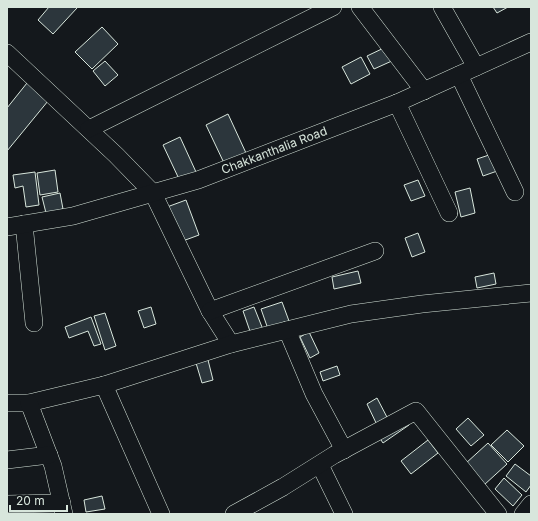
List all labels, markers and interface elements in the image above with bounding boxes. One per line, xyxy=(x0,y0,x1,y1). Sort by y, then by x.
street label: Chakkanthalia Road xyxy=(219,123,329,177)
scale bar xyxy=(10,487,67,513)
text: 20 m xyxy=(16,493,45,508)

